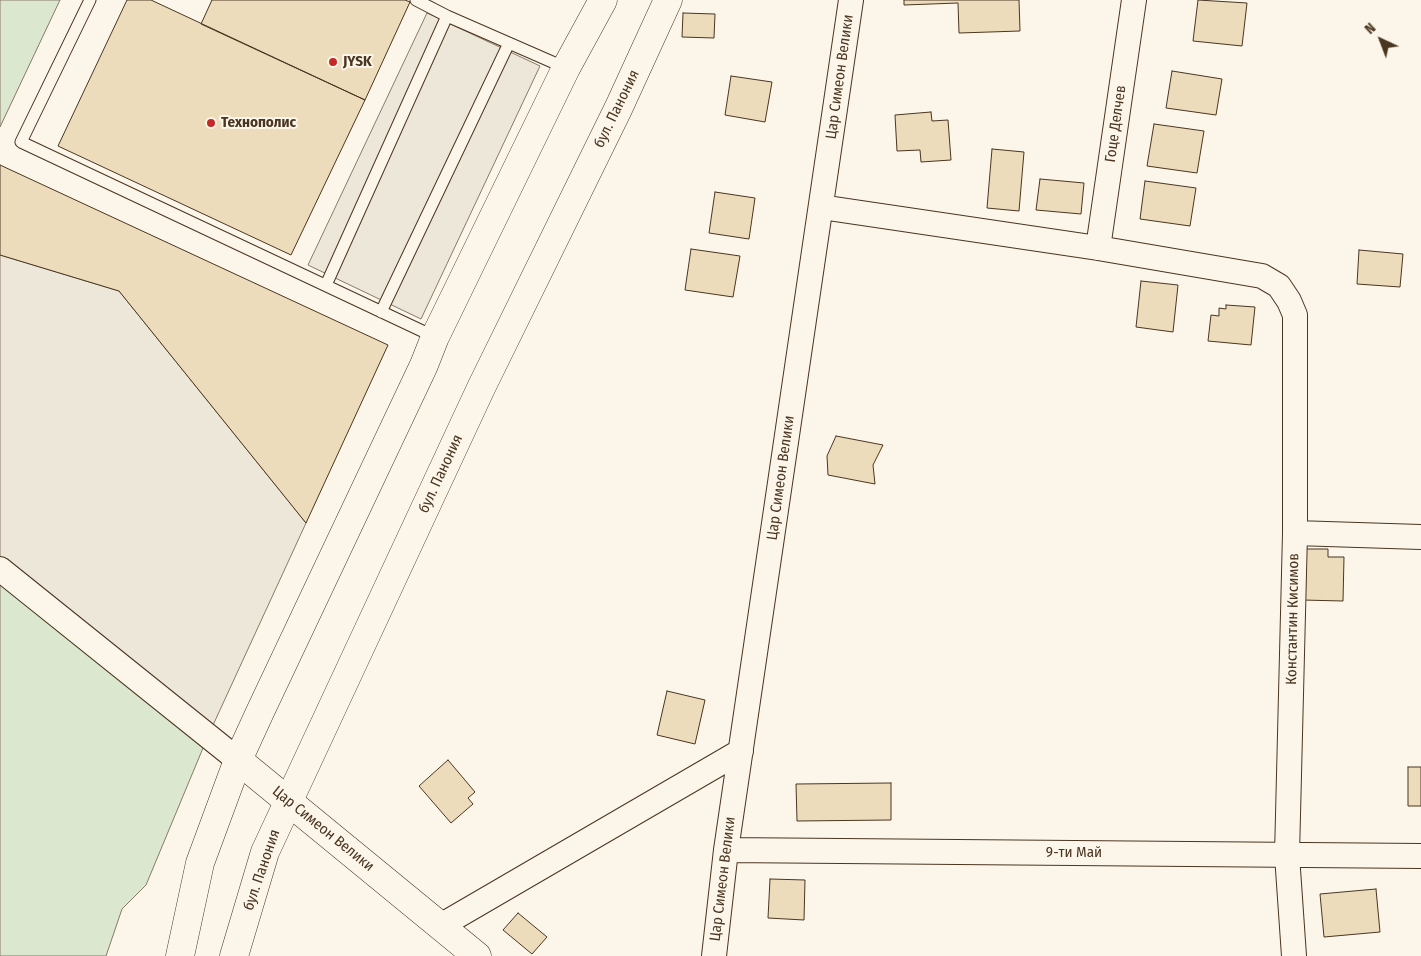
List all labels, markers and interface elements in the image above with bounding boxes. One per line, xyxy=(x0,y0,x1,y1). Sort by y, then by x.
street label: Цар Симеон Велики xyxy=(822,14,858,140)
north arrow xyxy=(1356,15,1406,65)
text: N xyxy=(1362,20,1379,38)
place label: JYSK xyxy=(343,53,372,71)
marker: JYSK xyxy=(327,56,339,68)
street label: бул. Панония xyxy=(590,67,644,151)
street label: Гоце Делчев xyxy=(1102,84,1130,164)
place label: Технополис xyxy=(221,114,296,132)
marker: Технополис xyxy=(205,117,217,129)
street label: Цар Симеон Велики xyxy=(763,415,799,541)
street label: бул. Панония xyxy=(415,432,467,516)
street label: Константин Кисимов xyxy=(1283,553,1303,685)
street label: Цар Симеон Велики xyxy=(269,782,377,876)
street label: Цар Симеон Велики xyxy=(706,816,740,942)
street label: бул. Панония xyxy=(240,827,284,913)
street label: 9-ти Май xyxy=(1046,844,1102,862)

